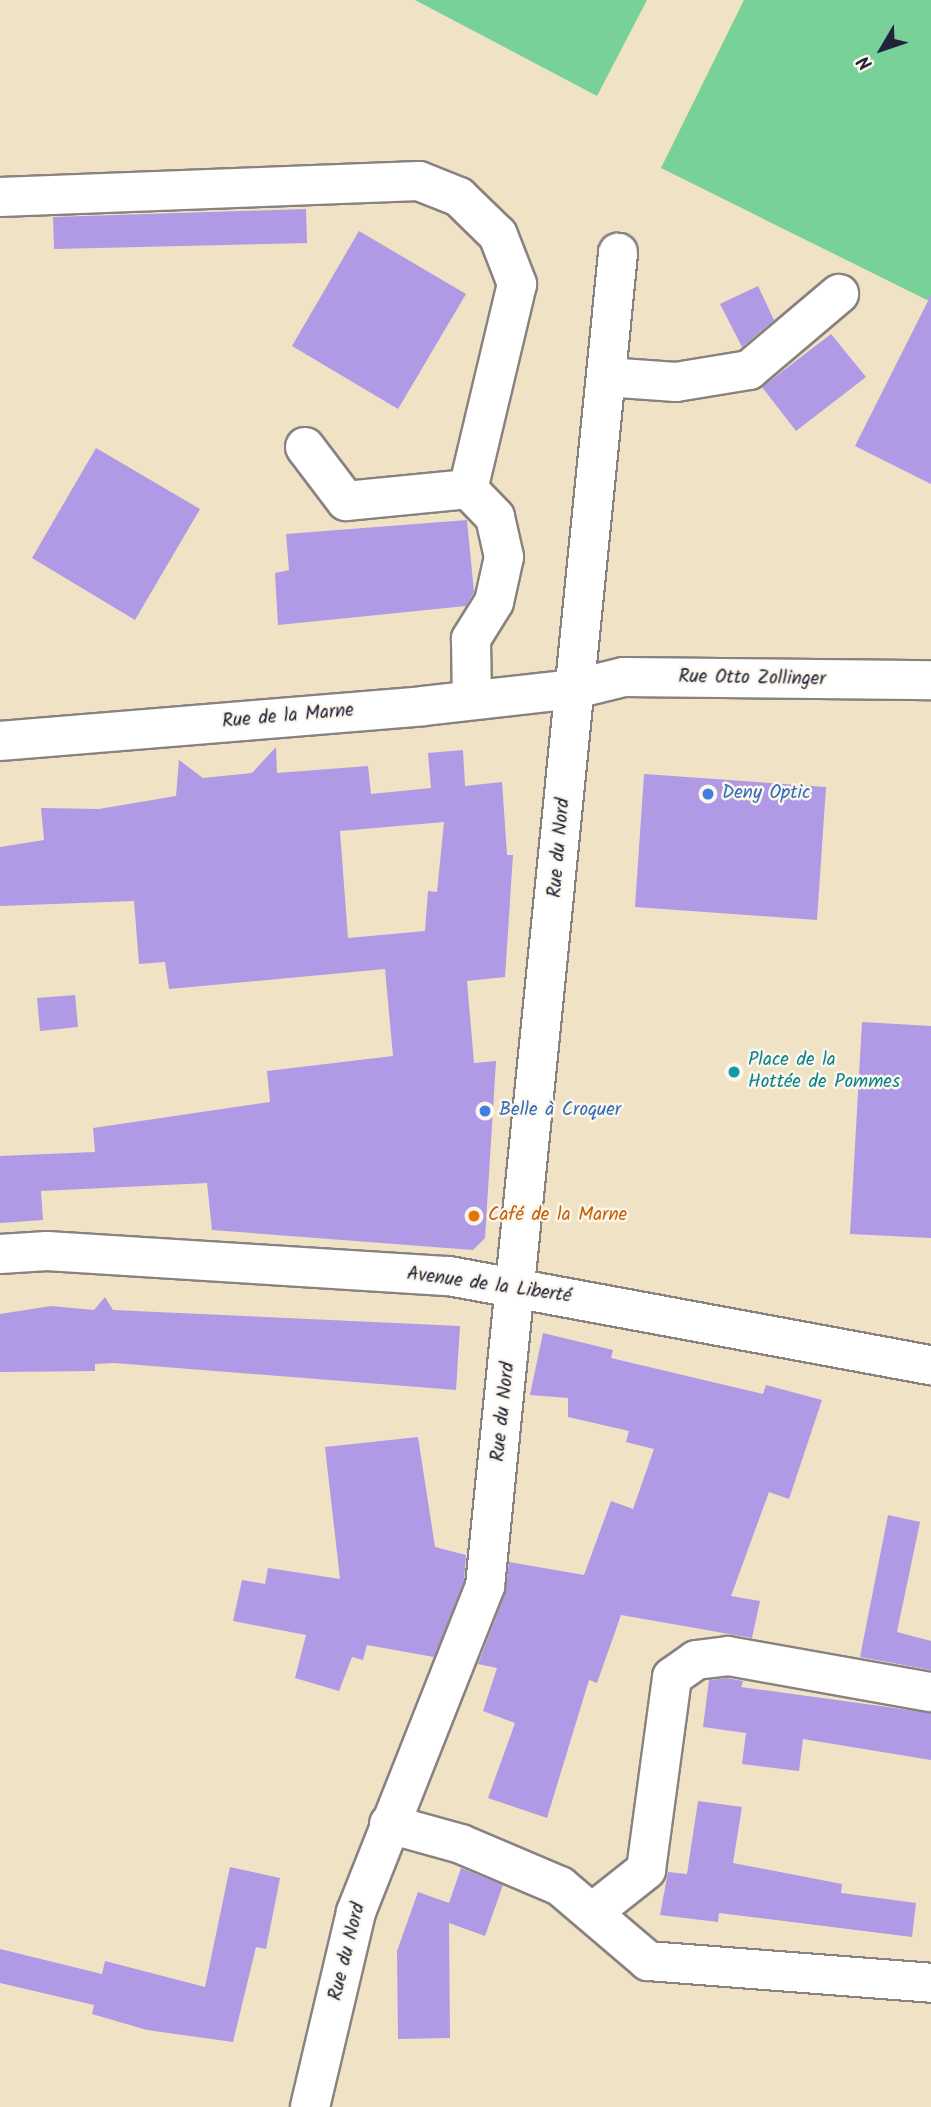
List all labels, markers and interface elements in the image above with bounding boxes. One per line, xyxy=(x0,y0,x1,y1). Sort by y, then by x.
north arrow xyxy=(847,14,917,84)
text: N xyxy=(850,48,881,76)
street label: Rue Otto Zollinger xyxy=(678,666,826,692)
street label: Rue de la Marne xyxy=(221,700,355,734)
place label: Deny Optic xyxy=(722,783,811,805)
marker: Deny Optic xyxy=(700,786,716,802)
street label: Rue du Nord xyxy=(544,797,576,899)
place label: Place de la Hottée de Pommes xyxy=(748,1050,900,1094)
marker: Place de la Hottée de Pommes xyxy=(726,1064,742,1080)
place label: Belle à Croquer xyxy=(499,1100,621,1122)
marker: Belle à Croquer xyxy=(477,1103,493,1119)
place label: Café de la Marne xyxy=(488,1205,627,1227)
marker: Café de la Marne xyxy=(466,1208,482,1224)
street label: Avenue de la Liberté xyxy=(405,1263,573,1309)
street label: Rue du Nord xyxy=(487,1361,521,1463)
street label: Rue du Nord xyxy=(325,1901,371,2003)

